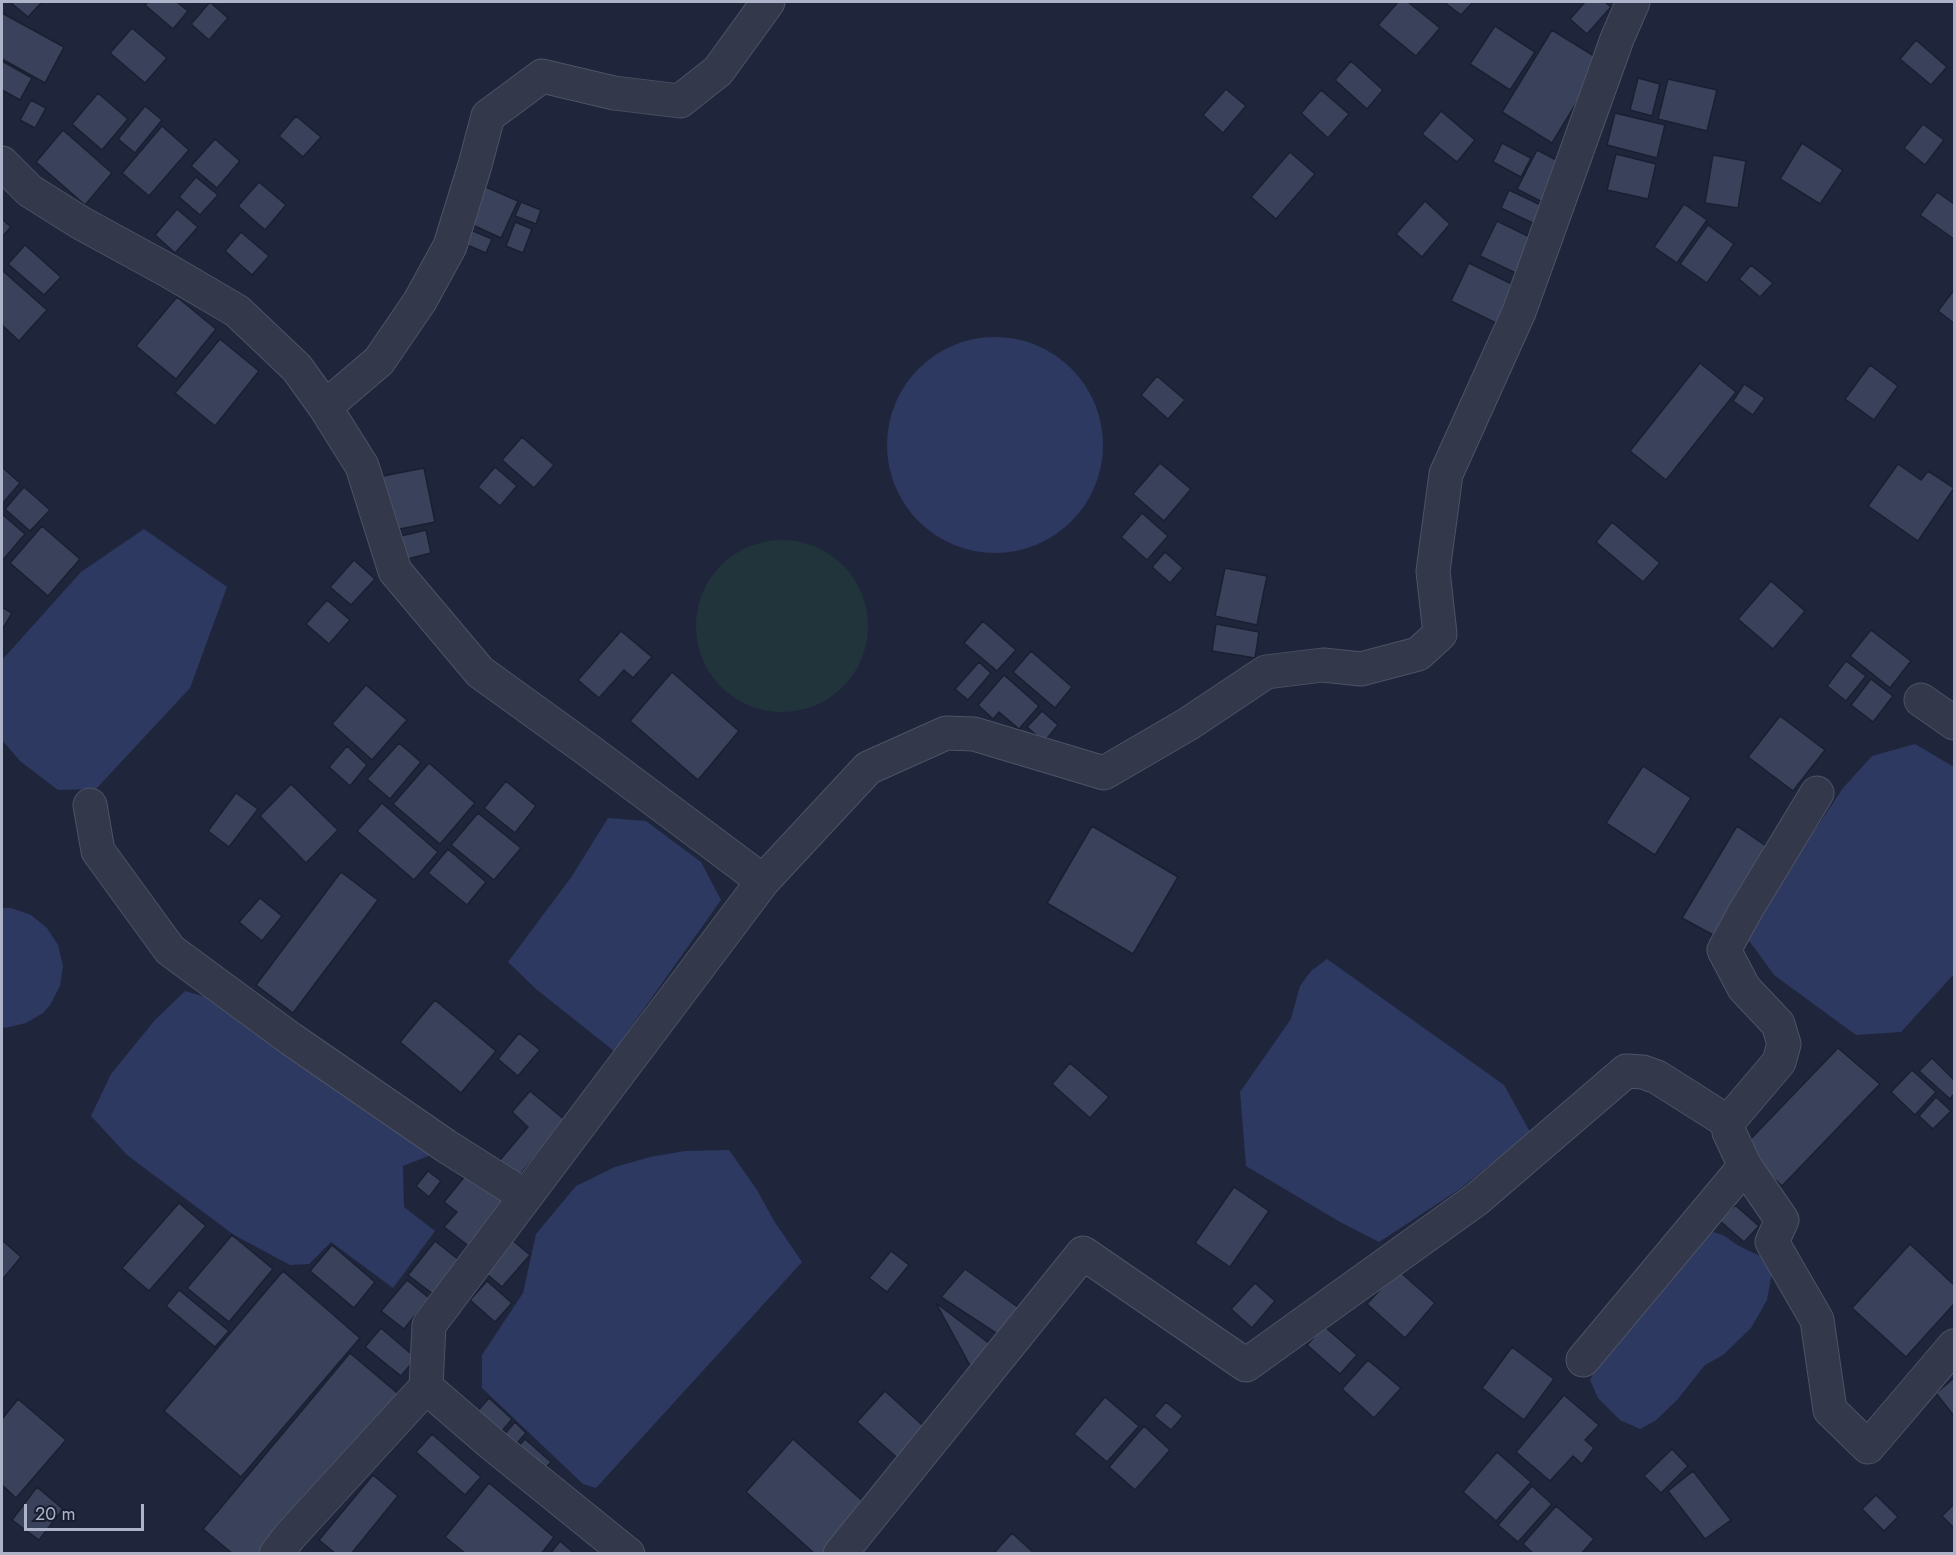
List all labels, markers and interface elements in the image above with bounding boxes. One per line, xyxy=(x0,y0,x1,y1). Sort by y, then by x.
scale bar xyxy=(27,1492,147,1530)
text: 20 m xyxy=(35,1501,75,1527)

